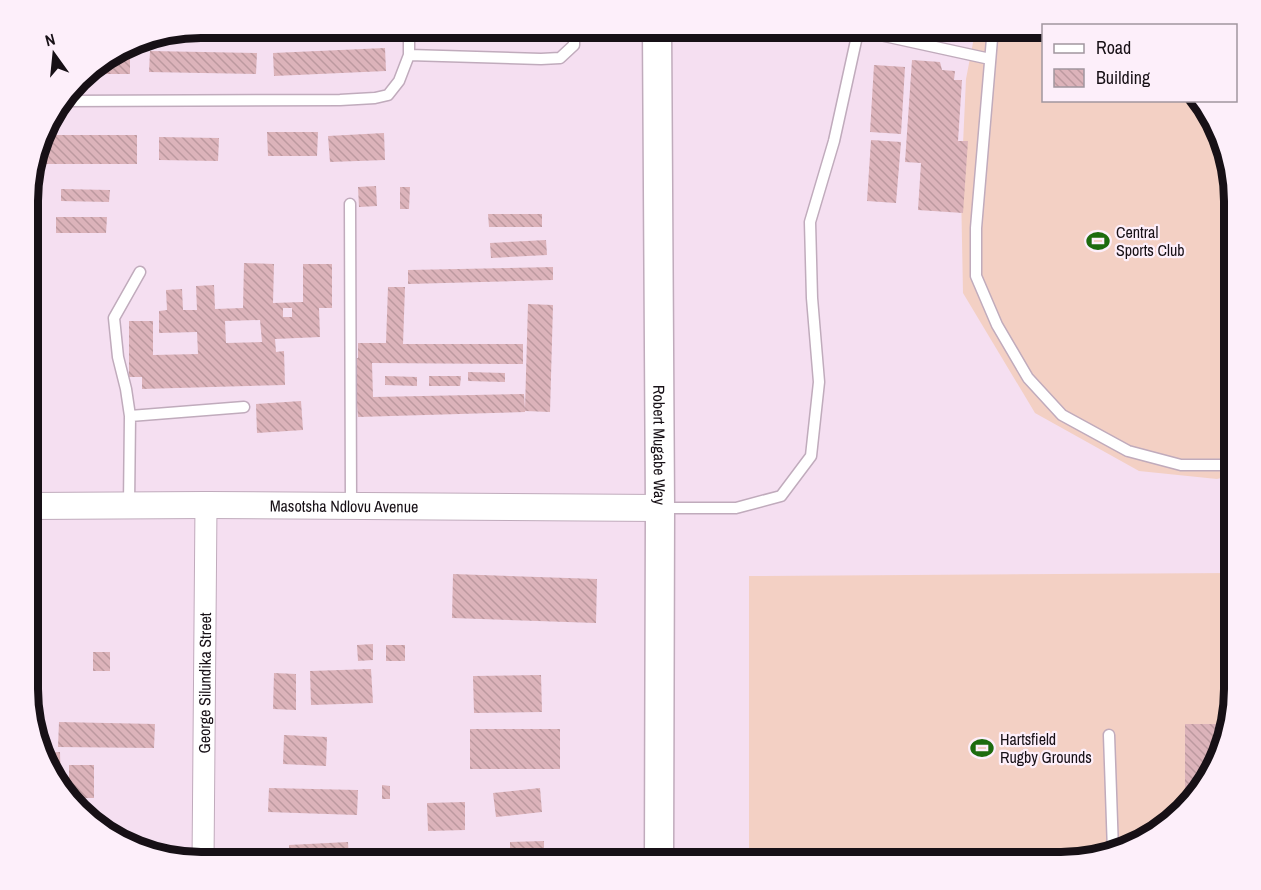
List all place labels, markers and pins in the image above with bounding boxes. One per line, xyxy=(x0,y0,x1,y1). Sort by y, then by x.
place label: Central Sports Club xyxy=(1116,221,1185,261)
sports icon: Central Sports Club xyxy=(1085,228,1111,254)
place label: Hartsfield Rugby Grounds xyxy=(1000,728,1092,768)
sports icon: Hartsfield Rugby Grounds xyxy=(969,735,995,761)

